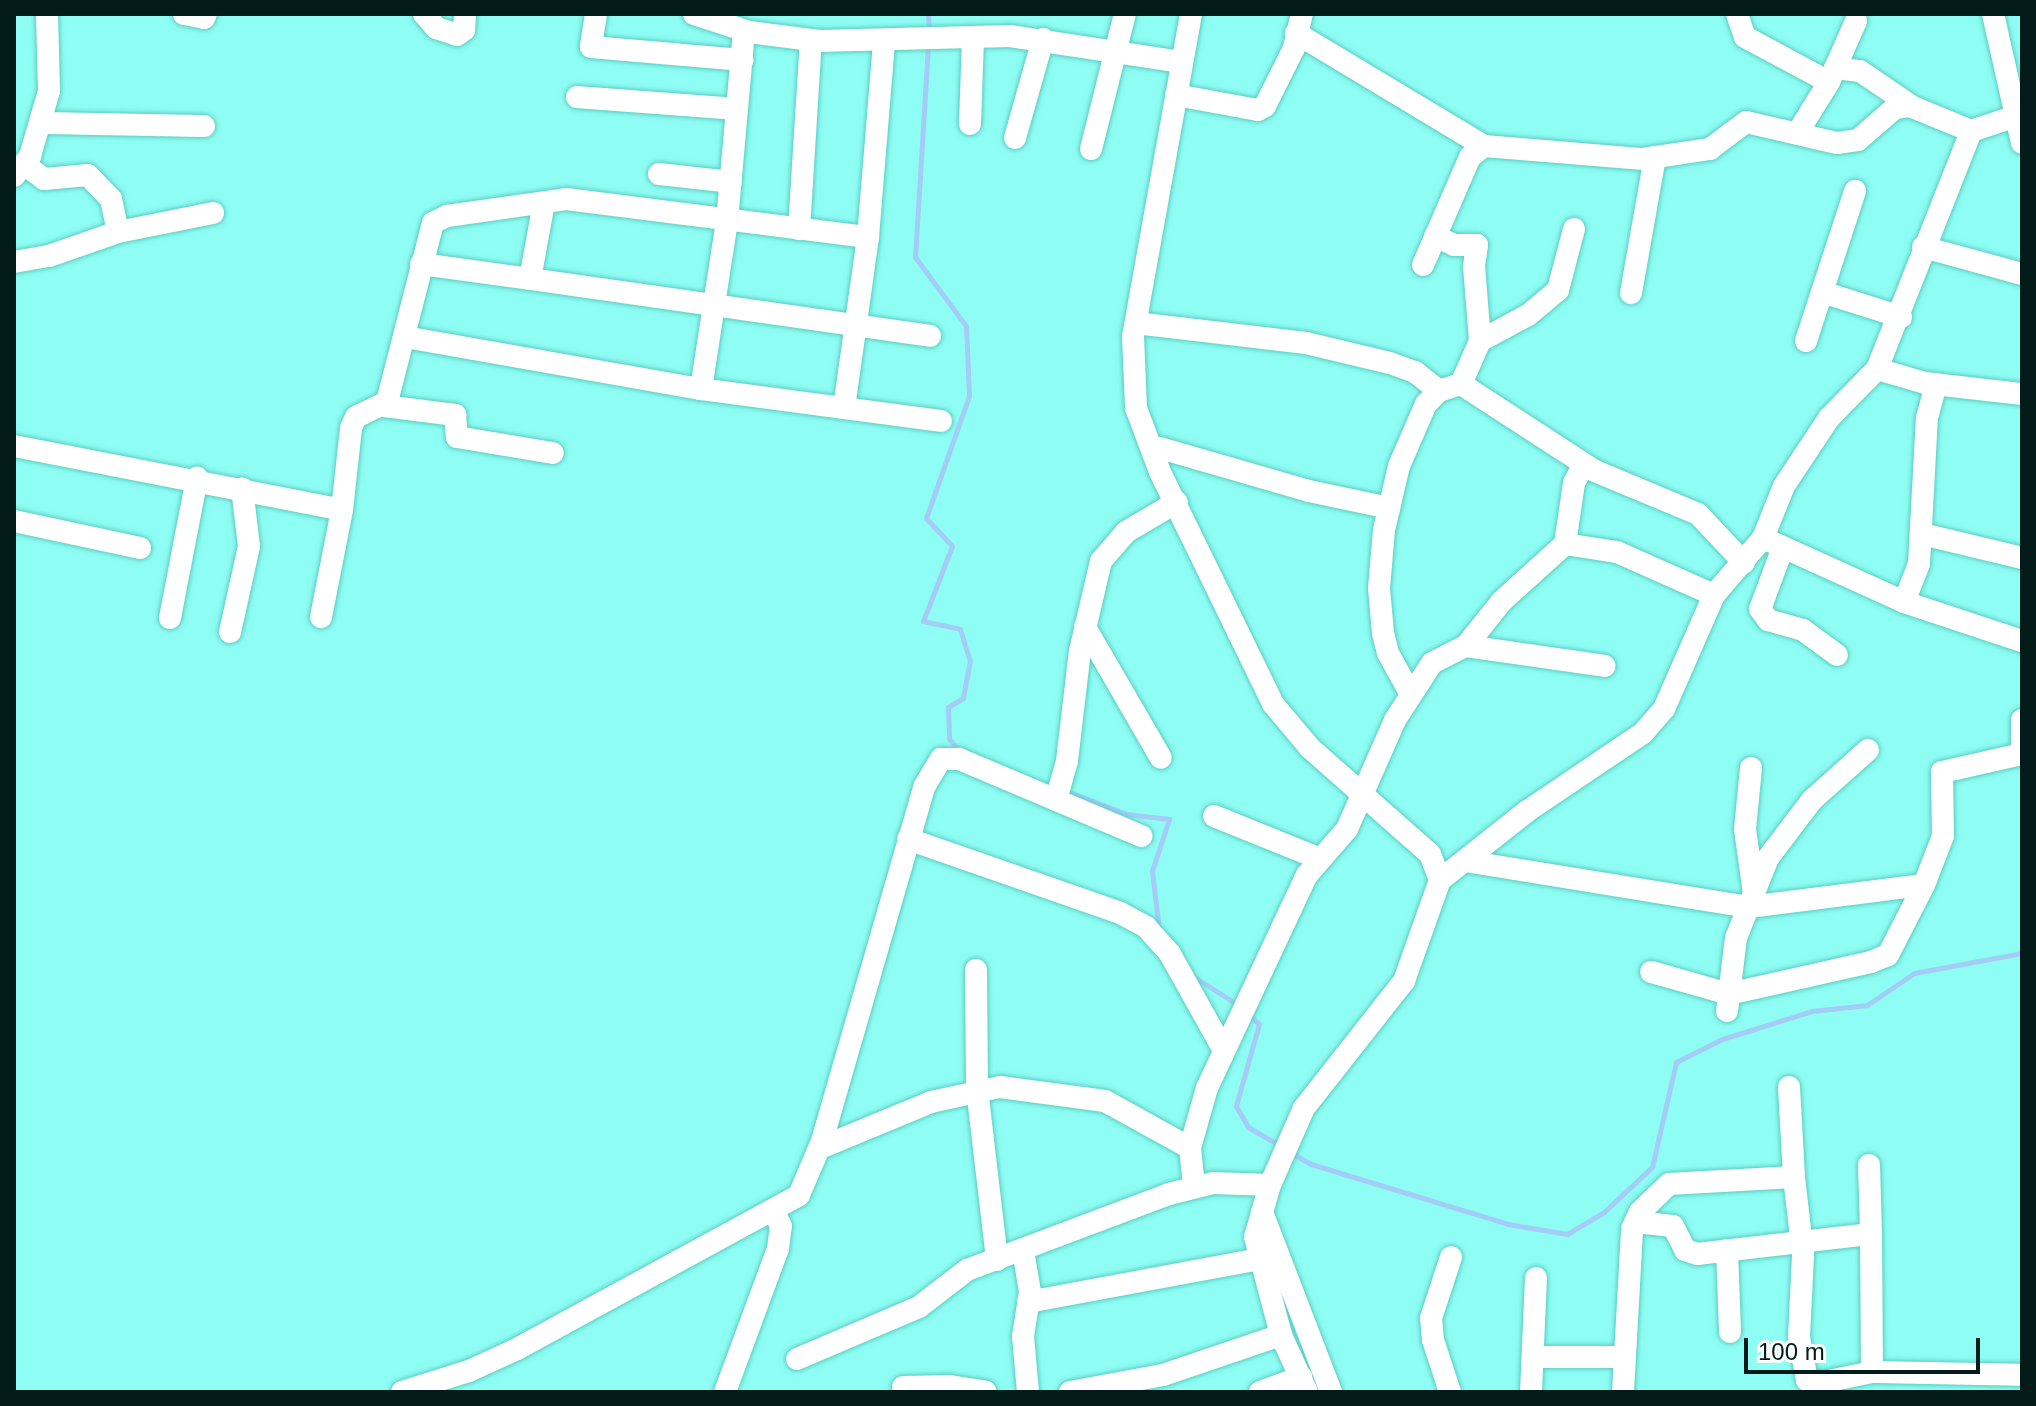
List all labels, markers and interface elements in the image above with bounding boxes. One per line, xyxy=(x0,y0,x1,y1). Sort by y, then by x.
scale bar xyxy=(1748,1322,1984,1372)
text: 100 m xyxy=(1758,1338,1825,1365)

